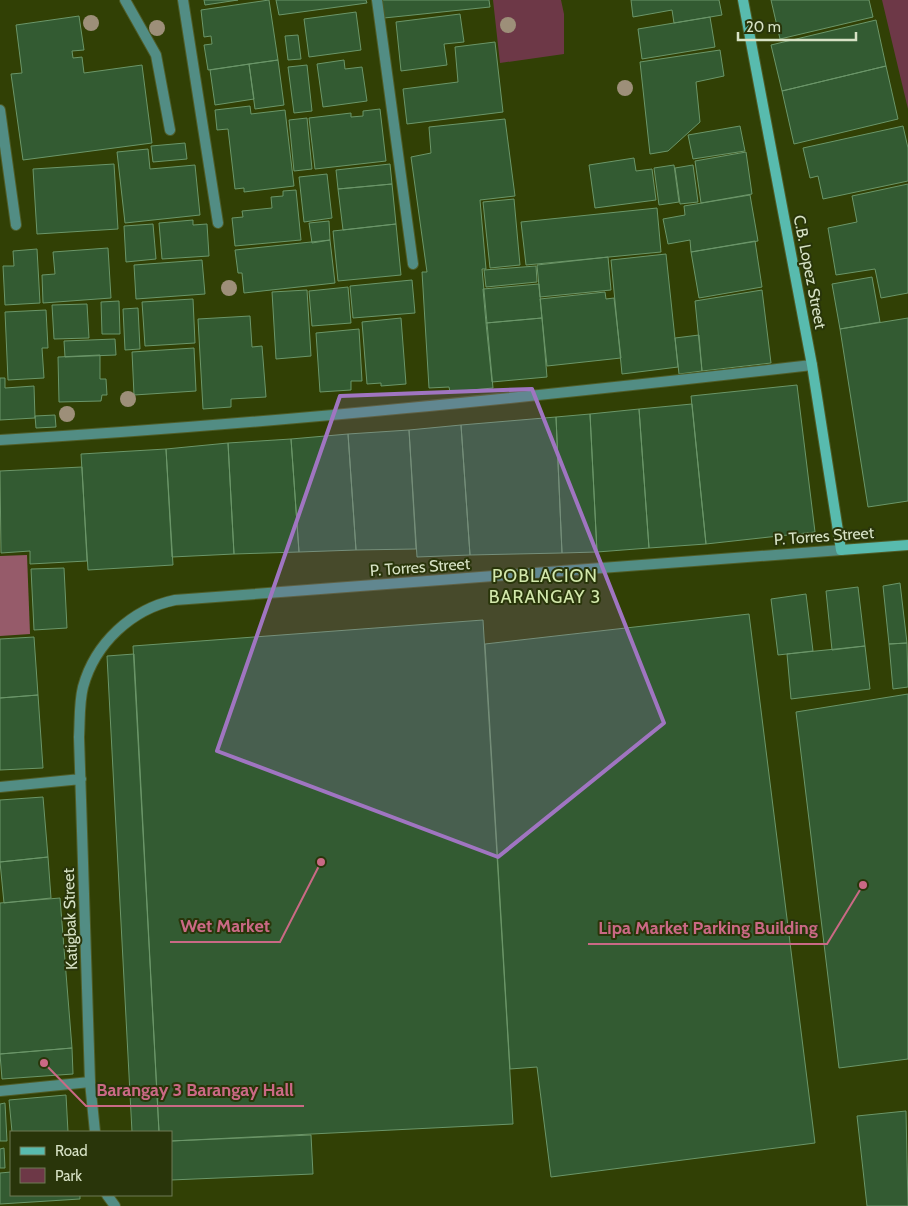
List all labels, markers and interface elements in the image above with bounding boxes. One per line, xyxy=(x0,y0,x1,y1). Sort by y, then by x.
scale bar xyxy=(738,10,856,42)
text: 20 m xyxy=(746,18,781,36)
street label: C.B. Lopez Street xyxy=(790,213,830,331)
street label: P. Torres Street xyxy=(773,523,875,549)
street label: P. Torres Street xyxy=(369,554,471,580)
district label: POBLACION BARANGAY 3 xyxy=(489,565,601,608)
street label: Katigbak Street xyxy=(59,867,81,970)
callout: Wet Market xyxy=(170,909,280,942)
callout: Lipa Market Parking Building xyxy=(588,911,827,944)
text: Wet Market xyxy=(180,915,270,937)
text: Lipa Market Parking Building xyxy=(598,917,818,939)
callout: Barangay 3 Barangay Hall xyxy=(86,1073,304,1106)
text: Barangay 3 Barangay Hall xyxy=(96,1079,294,1101)
legend xyxy=(10,1131,172,1196)
text: Road xyxy=(55,1142,88,1160)
text: Park xyxy=(55,1167,82,1185)

